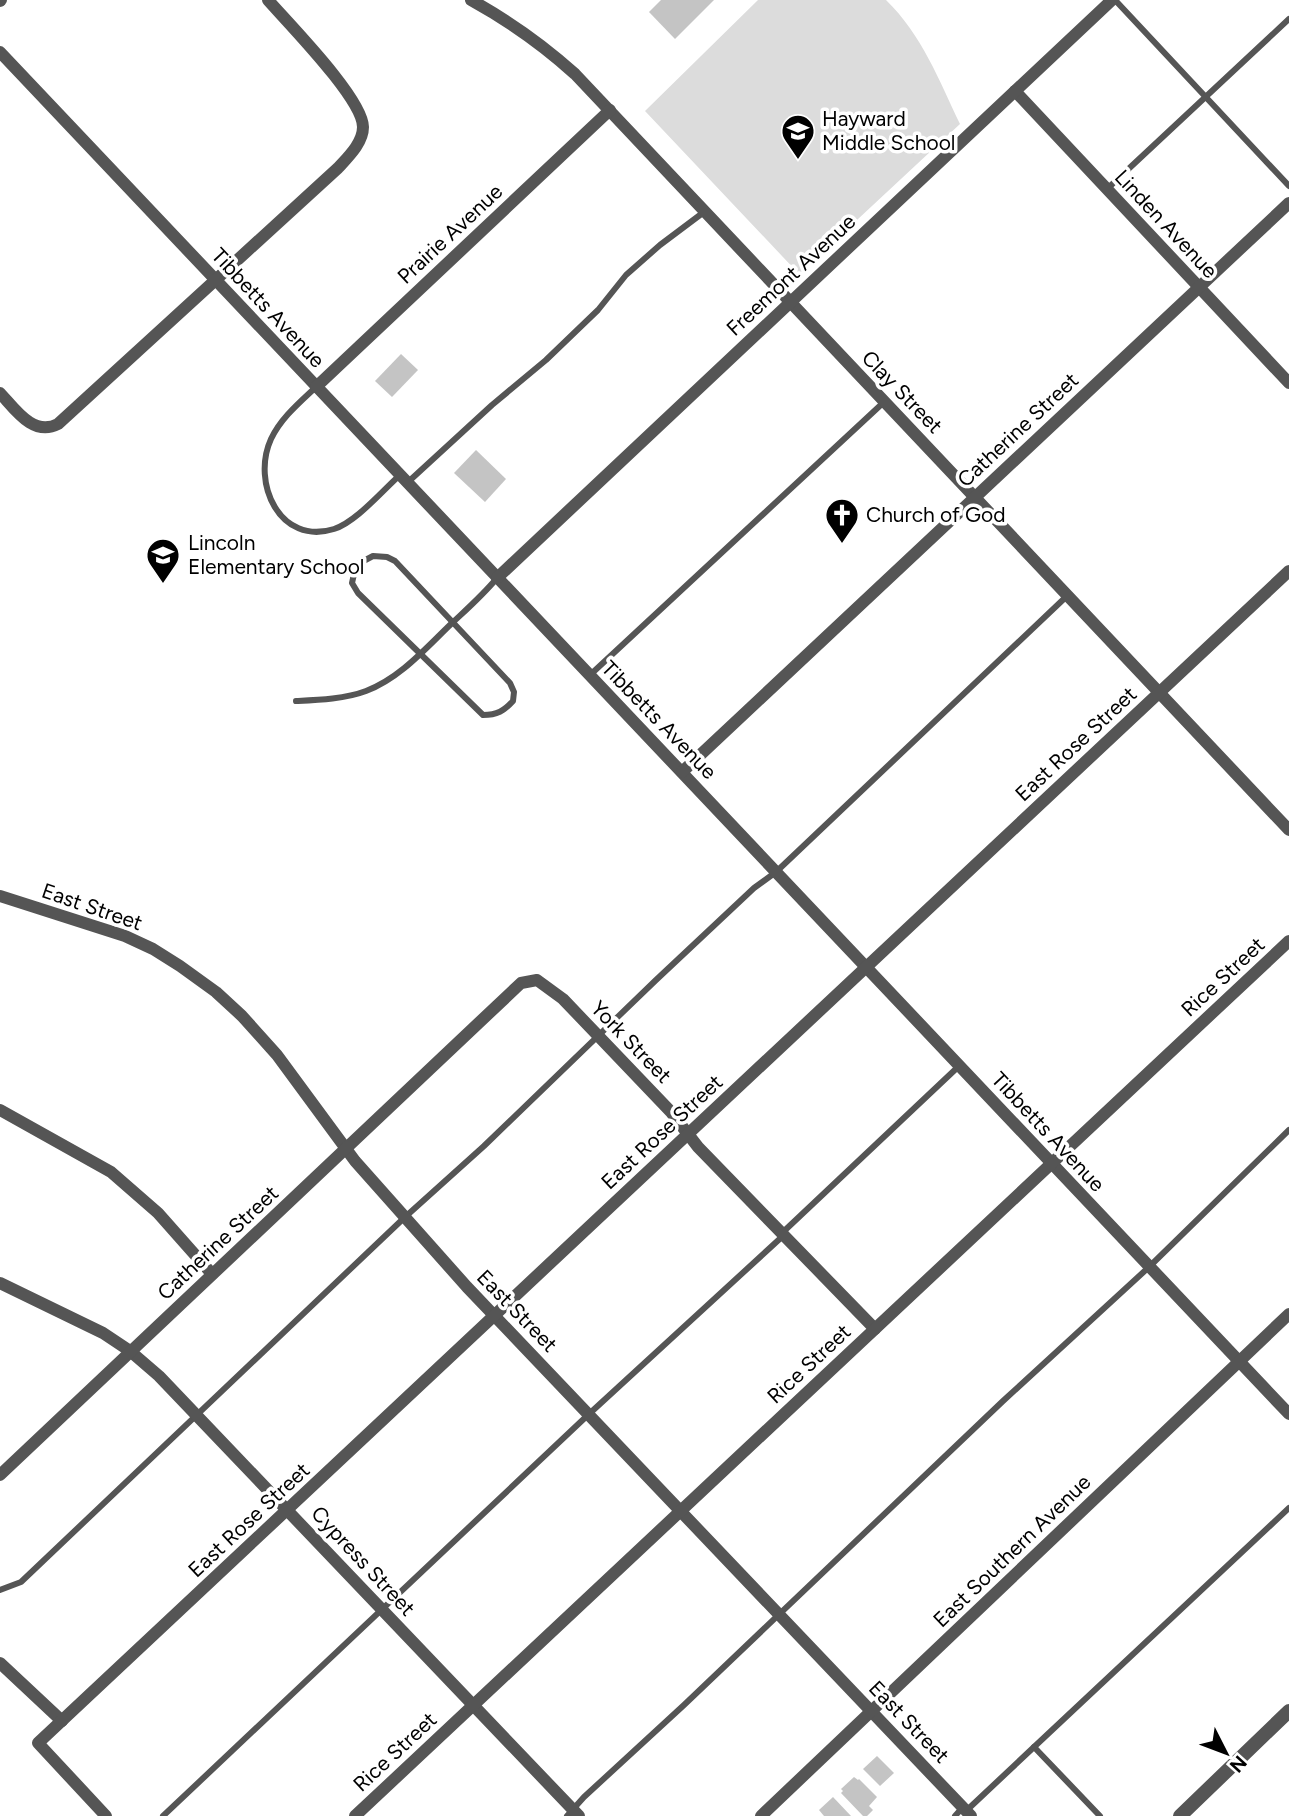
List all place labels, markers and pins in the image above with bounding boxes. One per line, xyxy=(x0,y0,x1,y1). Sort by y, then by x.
place label: Hayward Middle School xyxy=(822,106,955,155)
school or university icon: Hayward Middle School xyxy=(779,112,817,161)
church icon: Church of God xyxy=(823,496,861,545)
place label: Church of God xyxy=(866,502,1006,527)
place label: Lincoln Elementary School xyxy=(188,530,364,579)
school or university icon: Lincoln Elementary School xyxy=(144,536,182,585)

